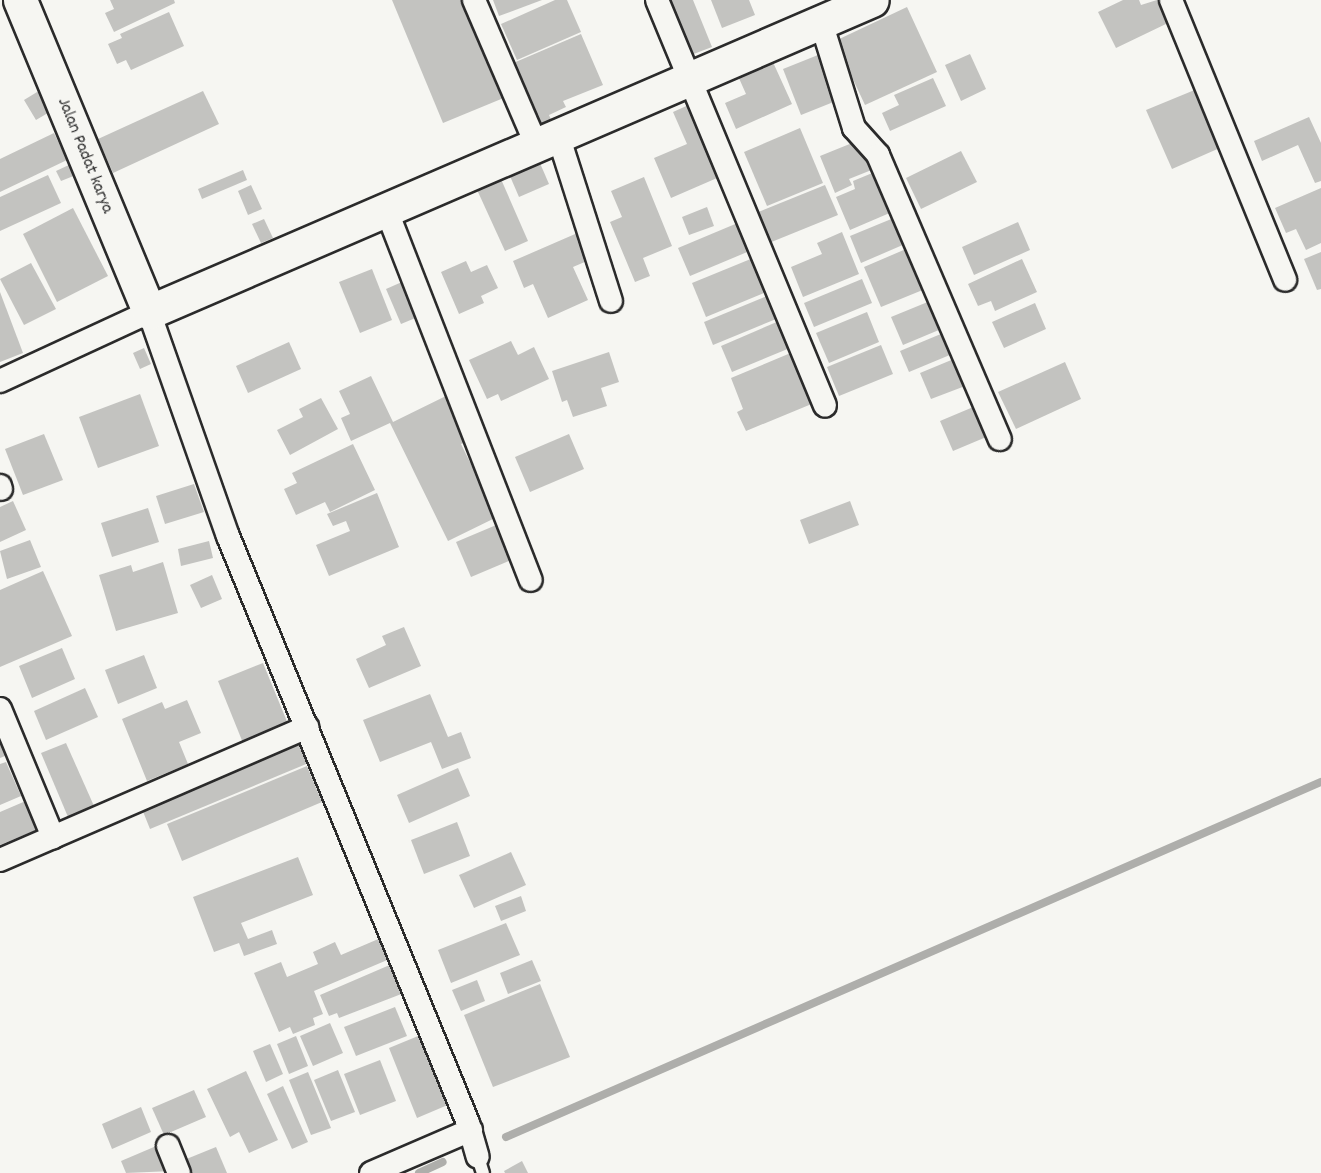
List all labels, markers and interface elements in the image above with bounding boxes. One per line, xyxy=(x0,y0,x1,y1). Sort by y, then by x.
street label: Jalan Padat karya xyxy=(51,95,117,217)

